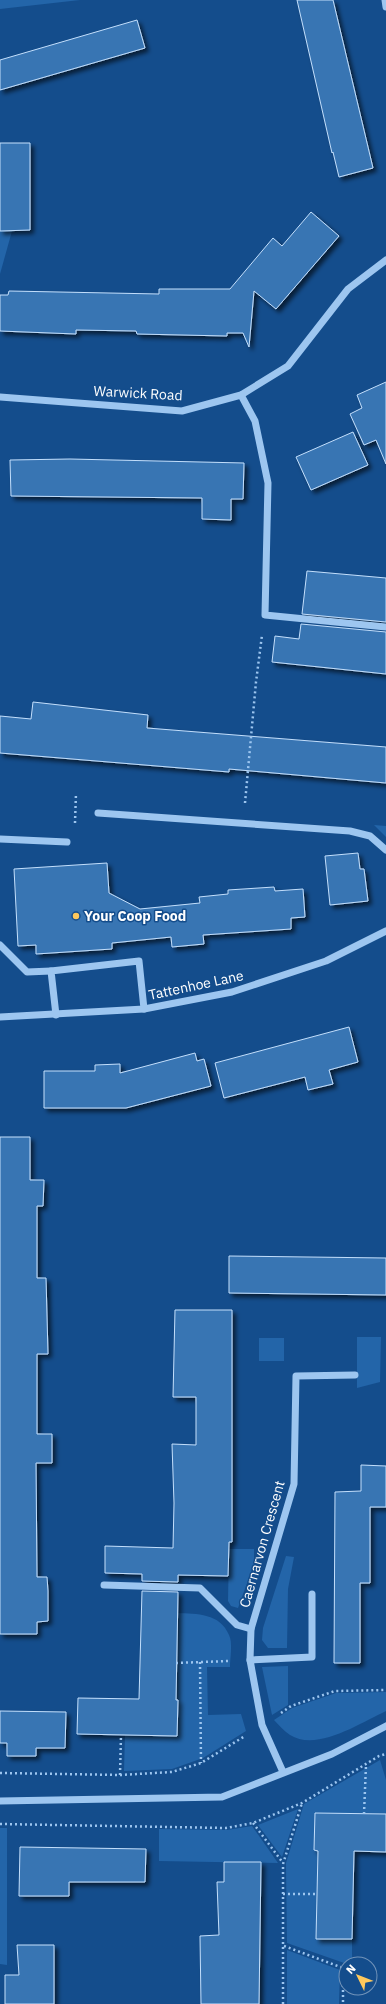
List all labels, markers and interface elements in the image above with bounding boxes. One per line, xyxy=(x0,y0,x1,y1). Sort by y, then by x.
street label: Warwick Road xyxy=(93,382,183,404)
place label: Your Coop Food xyxy=(84,907,186,925)
marker: Your Coop Food xyxy=(71,911,81,921)
street label: Tattenhoe Lane xyxy=(147,966,245,1004)
street label: Caernarvon Crescent xyxy=(235,1478,289,1610)
north arrow xyxy=(338,1956,378,1996)
text: N xyxy=(343,1961,359,1977)

